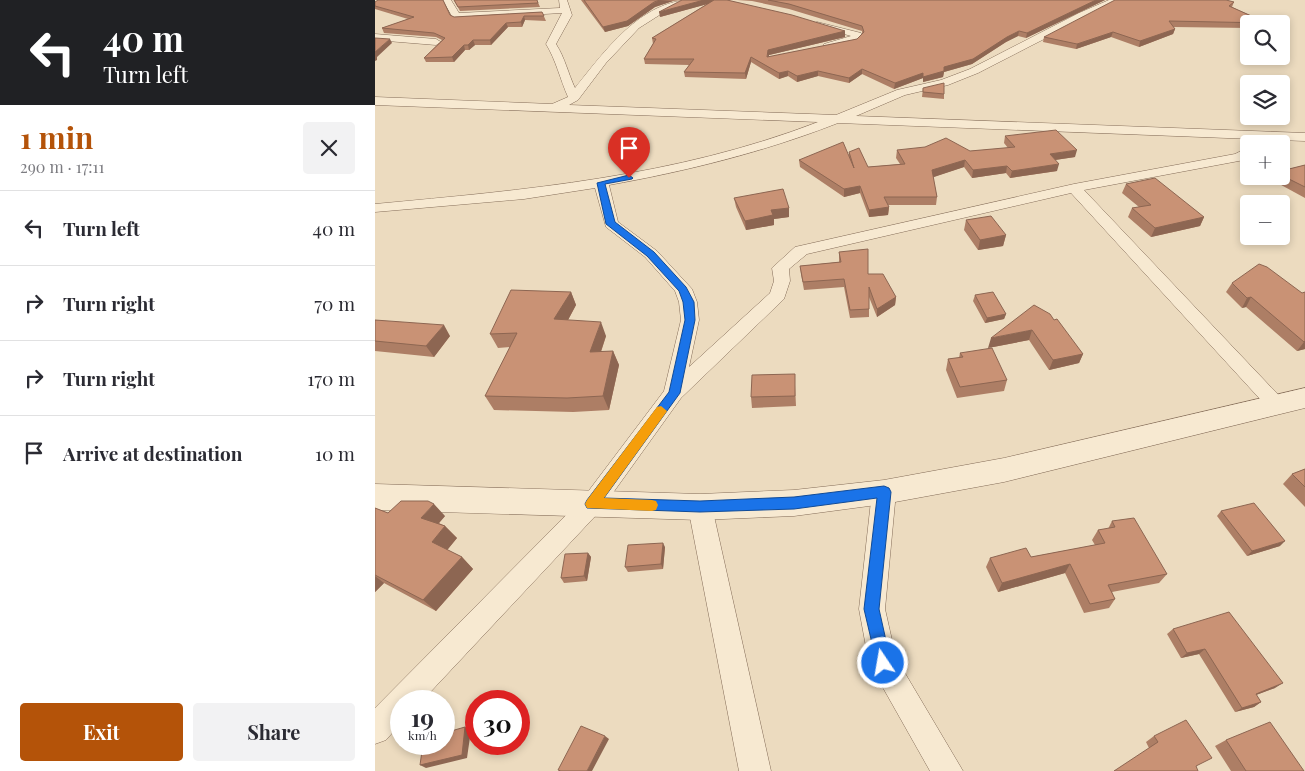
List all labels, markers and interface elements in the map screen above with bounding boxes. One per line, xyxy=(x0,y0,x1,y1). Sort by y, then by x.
text: 40 m xyxy=(103,14,184,61)
map controls xyxy=(1240,15,1290,245)
button: search xyxy=(1240,15,1290,65)
icon: left xyxy=(20,20,85,85)
text: Turn left xyxy=(103,59,188,89)
button: layers xyxy=(1240,75,1290,125)
text: 1 min xyxy=(20,117,94,157)
button: close xyxy=(303,122,355,174)
pin xyxy=(608,127,650,178)
icon: arrive xyxy=(615,134,643,162)
button: + xyxy=(1240,135,1290,185)
text: 290 m · 17:11 xyxy=(20,156,104,177)
button: − xyxy=(1240,195,1290,245)
icon: left xyxy=(20,214,48,242)
text: Turn left xyxy=(63,215,140,241)
text: 40 m xyxy=(313,215,355,241)
icon: right xyxy=(20,289,48,317)
text: Turn right xyxy=(63,290,155,316)
text: 70 m xyxy=(314,290,355,316)
icon: right xyxy=(20,364,48,392)
text: Turn right xyxy=(63,365,155,391)
text: 170 m xyxy=(307,365,355,391)
icon: arrive xyxy=(20,439,48,467)
text: Arrive at destination xyxy=(63,440,243,466)
text: 10 m xyxy=(315,440,355,466)
position arrow xyxy=(856,636,908,688)
speed limit sign: 30 xyxy=(465,690,530,755)
text: 19 xyxy=(411,700,434,733)
button: Exit xyxy=(20,703,183,761)
button: Share xyxy=(193,703,355,761)
text: km/h xyxy=(408,727,437,743)

